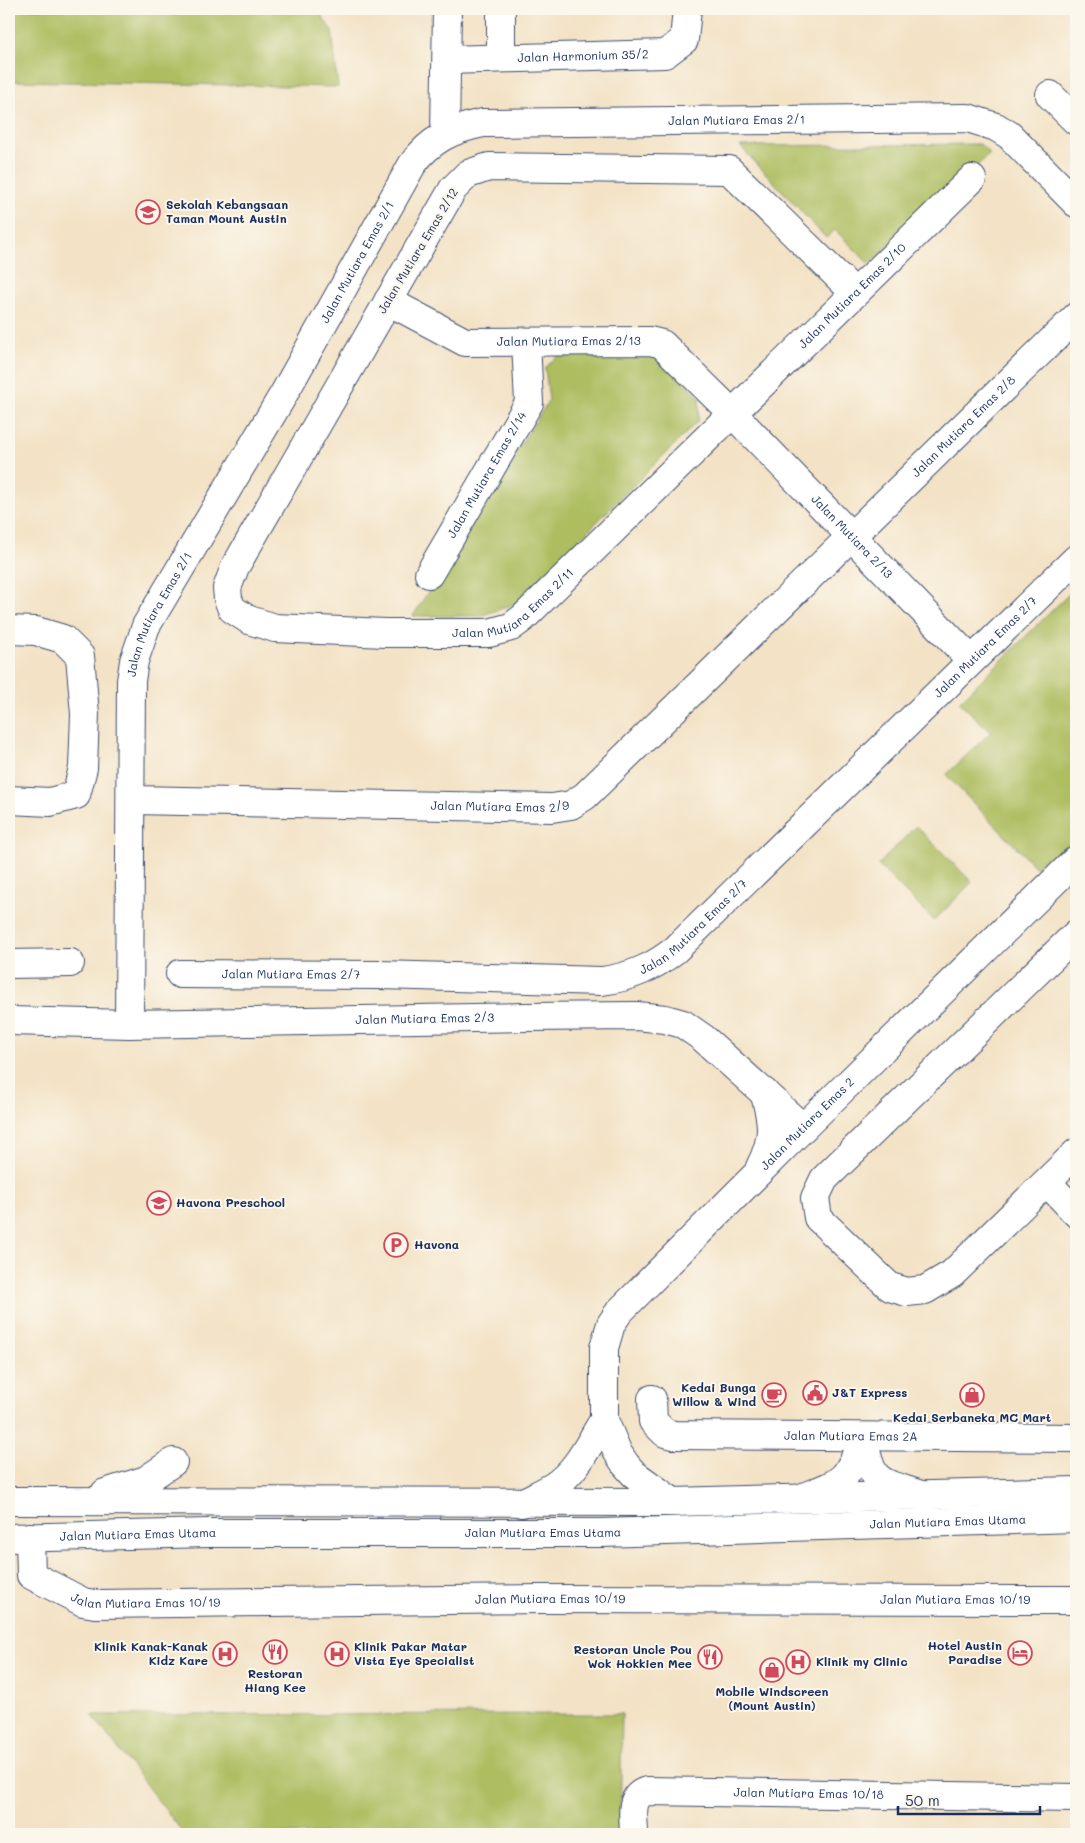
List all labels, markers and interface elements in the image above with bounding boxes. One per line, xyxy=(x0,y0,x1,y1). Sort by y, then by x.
street label: Jalan Harmonium 35/2 xyxy=(517,45,649,65)
street label: Jalan Mutiara Emas 2/1 xyxy=(668,111,805,128)
street label: Jalan Mutiara Emas 2/12 xyxy=(373,185,461,316)
place label: Sekolah Kebangsaan Taman Mount Austin xyxy=(166,196,288,226)
street label: Jalan Mutiara Emas 2/1 xyxy=(316,198,397,325)
school or university icon: Sekolah Kebangsaan Taman Mount Austin xyxy=(135,199,161,225)
street label: Jalan Mutiara Emas 2/10 xyxy=(794,239,909,352)
street label: Jalan Mutiara Emas 2/13 xyxy=(497,332,641,349)
street label: Jalan Mutiara Emas 2/8 xyxy=(908,372,1018,480)
street label: Jalan Mutiara Emas 2/14 xyxy=(443,408,529,540)
street label: Jalan Mutiara 2/13 xyxy=(808,491,897,581)
street label: Jalan Mutiara Emas 2/1 xyxy=(123,549,195,678)
street label: Jalan Mutiara Emas 2/11 xyxy=(452,564,576,640)
street label: Jalan Mutiara Emas 2/7 xyxy=(930,592,1040,701)
street label: Jalan Mutiara Emas 2/9 xyxy=(430,796,570,815)
street label: Jalan Mutiara Emas 2/7 xyxy=(637,875,750,977)
street label: Jalan Mutiara Emas 2/7 xyxy=(222,965,361,982)
street label: Jalan Mutiara Emas 2/3 xyxy=(355,1009,494,1027)
street label: Jalan Mutiara Emas 2 xyxy=(757,1073,857,1173)
school or university icon: Havona Preschool xyxy=(146,1190,172,1216)
place label: Havona Preschool xyxy=(176,1194,285,1210)
parking icon: Havona xyxy=(383,1232,409,1258)
place label: Havona xyxy=(414,1236,459,1252)
place label: Kedai Bunga Willow & Wind xyxy=(672,1379,756,1409)
public building icon: J&T Express xyxy=(802,1380,828,1406)
cafe icon: Kedai Bunga Willow & Wind xyxy=(761,1382,787,1408)
shop icon: Kedai Serbaneka MC Mart xyxy=(959,1382,985,1408)
place label: J&T Express xyxy=(832,1384,907,1400)
place label: Kedai Serbaneka MC Mart xyxy=(893,1409,1051,1425)
street label: Jalan Mutiara Emas 2A xyxy=(784,1427,918,1444)
street label: Jalan Mutiara Emas Utama xyxy=(869,1511,1026,1532)
street label: Jalan Mutiara Emas Utama xyxy=(465,1523,621,1540)
street label: Jalan Mutiara Emas Utama xyxy=(59,1524,216,1544)
street label: Jalan Mutiara Emas 10/19 xyxy=(68,1588,220,1611)
street label: Jalan Mutiara Emas 10/19 xyxy=(475,1590,625,1607)
street label: Jalan Mutiara Emas 10/19 xyxy=(880,1591,1030,1607)
place label: Hotel Austin Paradise xyxy=(927,1637,1002,1667)
place label: Klinik Kanak-Kanak Kidz Kare xyxy=(94,1638,208,1668)
place label: Klinik Pakar Matar Vista Eye Specialist xyxy=(354,1638,474,1668)
restaurant icon: Restoran Hiang Kee xyxy=(262,1639,288,1665)
hotel icon: Hotel Austin Paradise xyxy=(1007,1640,1033,1666)
hospital icon: Klinik Kanak-Kanak Kidz Kare xyxy=(212,1641,238,1667)
hospital icon: Klinik Pakar Matar Vista Eye Specialist xyxy=(324,1641,350,1667)
place label: Restoran Uncle Pou Wok Hokkien Mee xyxy=(573,1641,692,1671)
restaurant icon: Restoran Uncle Pou Wok Hokkien Mee xyxy=(697,1644,723,1670)
hospital icon: Klinik my Clinic xyxy=(785,1649,811,1675)
place label: Klinik my Clinic xyxy=(816,1653,908,1669)
shop icon: Mobile Windscreen (Mount Austin) xyxy=(759,1657,785,1683)
place label: Restoran Hiang Kee xyxy=(244,1665,306,1695)
place label: Mobile Windscreen (Mount Austin) xyxy=(716,1683,829,1713)
street label: Jalan Mutiara Emas 10/18 xyxy=(733,1783,884,1802)
scale bar xyxy=(898,1783,1040,1815)
text: 50 m xyxy=(905,1790,940,1810)

